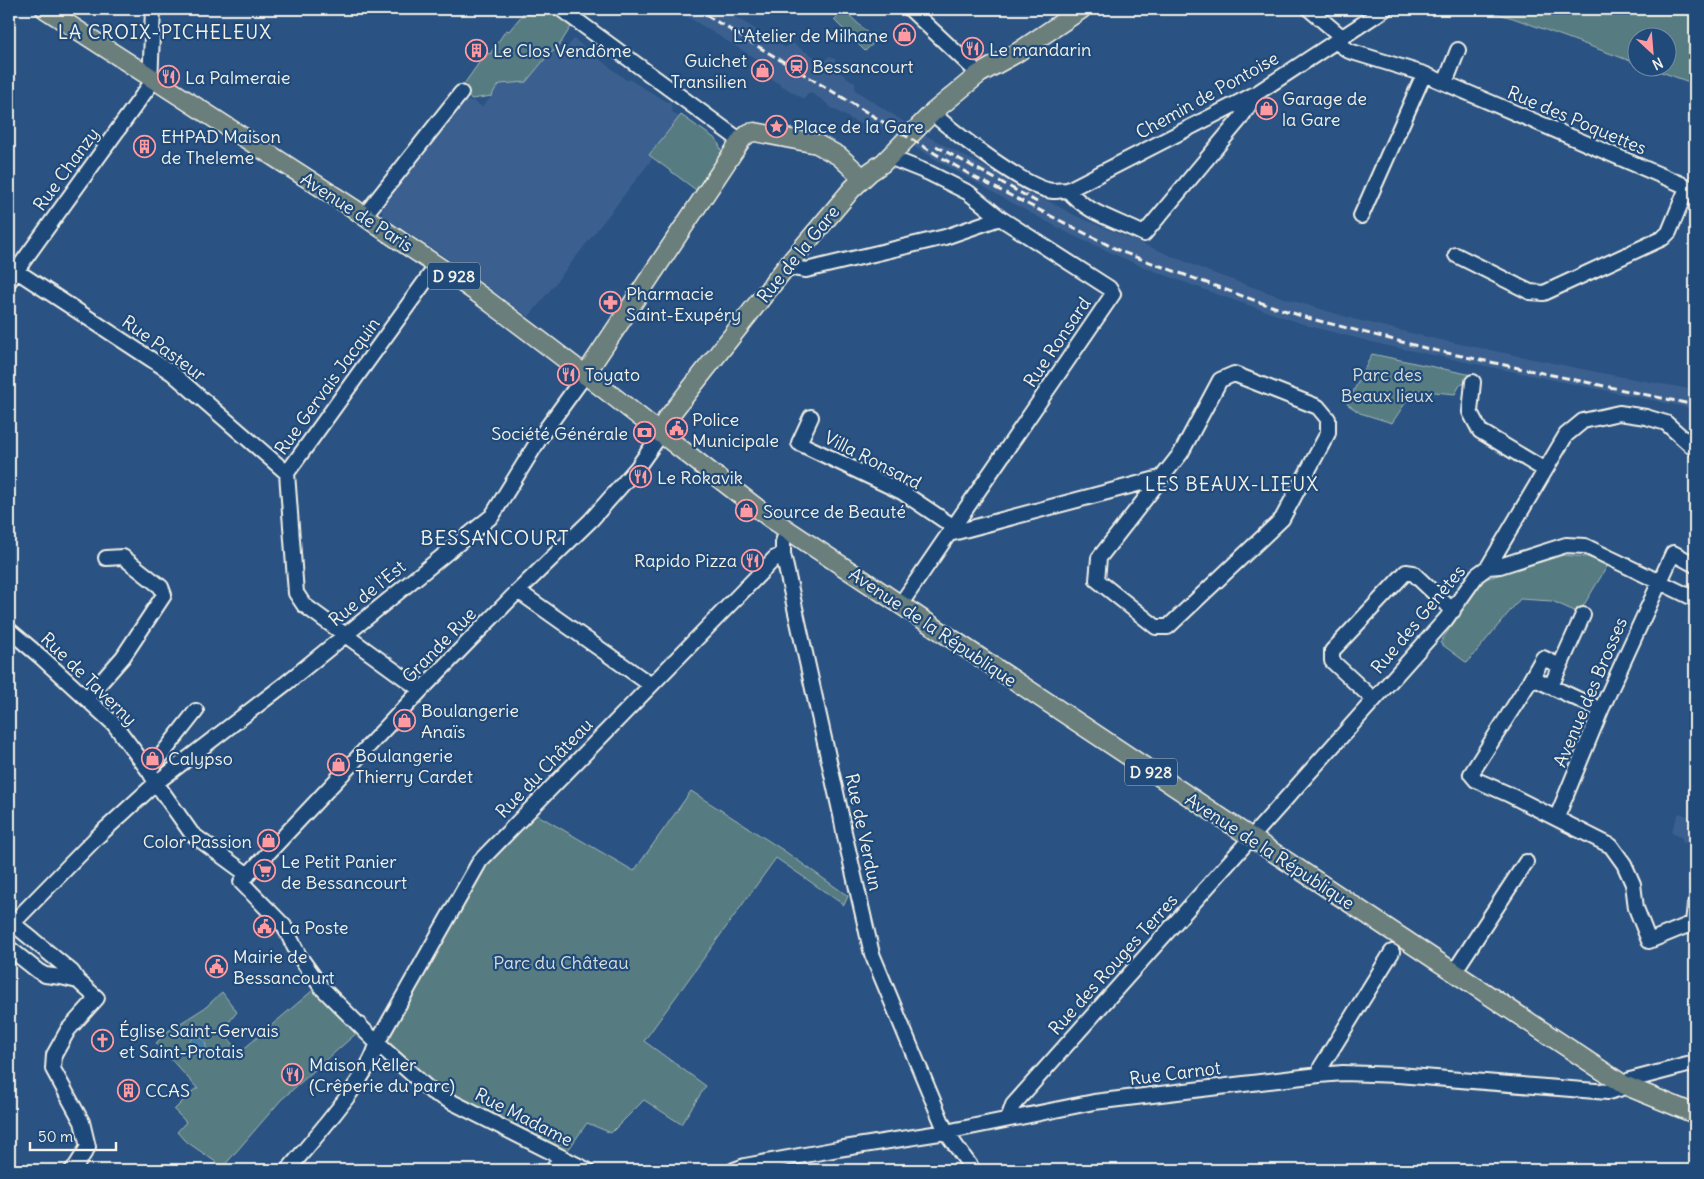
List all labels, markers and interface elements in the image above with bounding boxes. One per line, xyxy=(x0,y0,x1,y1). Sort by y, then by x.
district label: LA CROIX-PICHELEUX xyxy=(58,20,272,44)
shop icon: L'Atelier de Milhane xyxy=(892,23,916,47)
place label: L'Atelier de Milhane xyxy=(733,24,888,47)
north arrow xyxy=(1626,28,1676,78)
restaurant icon: Le mandarin xyxy=(961,37,985,61)
building icon: Le Clos Vendôme xyxy=(465,38,489,62)
place label: Le mandarin xyxy=(989,38,1091,61)
place label: Le Clos Vendôme xyxy=(493,39,632,62)
street label: Chemin de Pontoise xyxy=(1132,46,1282,144)
place label: Guichet Transilien xyxy=(671,49,747,93)
text: N xyxy=(1649,53,1666,74)
station icon: Bessancourt xyxy=(784,54,808,78)
place label: Bessancourt xyxy=(812,55,914,78)
shop icon: Guichet Transilien xyxy=(751,58,775,82)
restaurant icon: La Palmeraie xyxy=(157,65,181,89)
place label: La Palmeraie xyxy=(185,66,291,89)
street label: Rue des Poquettes xyxy=(1504,80,1650,160)
place label: Garage de la Gare xyxy=(1282,87,1367,131)
shop icon: Garage de la Gare xyxy=(1254,96,1278,120)
place icon: Place de la Gare xyxy=(765,114,789,138)
place label: Place de la Gare xyxy=(793,115,924,138)
street label: Rue Chanzy xyxy=(28,123,104,215)
place label: EHPAD Maison de Theleme xyxy=(161,125,281,169)
building icon: EHPAD Maison de Theleme xyxy=(133,134,157,158)
street label: Avenue de Paris xyxy=(296,167,418,257)
street label: Rue de la Gare xyxy=(752,201,844,307)
road number: D 928 xyxy=(428,262,480,290)
place label: Pharmacie Saint-Exupéry xyxy=(626,282,741,326)
pharmacy icon: Pharmacie Saint-Exupéry xyxy=(598,291,622,315)
street label: Rue Ronsard xyxy=(1018,292,1096,391)
street label: Rue Pasteur xyxy=(118,310,211,386)
street label: Rue Gervais Jacquin xyxy=(269,313,385,459)
restaurant icon: Toyato xyxy=(557,362,581,386)
place label: Toyato xyxy=(585,363,640,386)
park label: Parc des Beaux lieux xyxy=(1341,363,1433,407)
place label: Police Municipale xyxy=(692,408,779,452)
public building icon: Police Municipale xyxy=(664,417,688,441)
bank icon: Société Générale xyxy=(632,421,656,445)
place label: Société Générale xyxy=(491,422,628,445)
street label: Villa Ronsard xyxy=(821,426,926,494)
restaurant icon: Le Rokavik xyxy=(629,465,653,489)
place label: Le Rokavik xyxy=(657,466,743,489)
district label: LES BEAUX-LIEUX xyxy=(1145,472,1319,496)
shop icon: Source de Beauté xyxy=(735,499,759,523)
place label: Source de Beauté xyxy=(763,500,906,523)
district label: BESSANCOURT xyxy=(420,525,570,550)
restaurant icon: Rapido Pizza xyxy=(741,548,765,572)
place label: Rapido Pizza xyxy=(634,549,737,572)
street label: Rue de l'Est xyxy=(324,555,410,631)
street label: Rue des Genètes xyxy=(1366,560,1470,678)
street label: Avenue de la République xyxy=(845,562,1021,692)
street label: Grande Rue xyxy=(397,602,481,688)
street label: Avenue des Brosses xyxy=(1548,614,1632,770)
street label: Rue de Taverny xyxy=(36,627,142,731)
place label: Boulangerie Anaïs xyxy=(421,699,519,743)
shop icon: Boulangerie Anaïs xyxy=(393,708,417,732)
street label: Rue du Château xyxy=(491,713,597,823)
place label: Boulangerie Thierry Cardet xyxy=(355,744,473,788)
shop icon: Calypso xyxy=(140,746,164,770)
place label: Calypso xyxy=(168,747,233,770)
shop icon: Boulangerie Thierry Cardet xyxy=(327,753,351,777)
road number: D 928 xyxy=(1125,759,1177,786)
street label: Rue de Verdun xyxy=(840,771,888,893)
street label: Avenue de la République xyxy=(1181,788,1359,914)
shop icon: Color Passion xyxy=(256,829,280,853)
place label: Color Passion xyxy=(143,830,252,853)
place label: Le Petit Panier de Bessancourt xyxy=(281,850,407,894)
supermarket icon: Le Petit Panier de Bessancourt xyxy=(253,859,277,883)
street label: Rue des Rouges Terres xyxy=(1043,889,1183,1039)
public building icon: La Poste xyxy=(252,915,276,939)
place label: La Poste xyxy=(280,916,349,939)
place label: Mairie de Bessancourt xyxy=(233,945,335,989)
park label: Parc du Château xyxy=(493,951,629,974)
public building icon: Mairie de Bessancourt xyxy=(205,954,229,978)
place label: Église Saint-Gervais et Saint-Protais xyxy=(119,1019,279,1063)
church icon: Église Saint-Gervais et Saint-Protais xyxy=(91,1028,115,1052)
place label: Maison Keller (Crêperie du parc) xyxy=(309,1053,455,1097)
street label: Rue Carnot xyxy=(1128,1056,1222,1090)
restaurant icon: Maison Keller (Crêperie du parc) xyxy=(281,1062,305,1086)
building icon: CCAS xyxy=(117,1078,141,1102)
place label: CCAS xyxy=(145,1079,190,1102)
street label: Rue Madame xyxy=(471,1083,577,1151)
scale bar xyxy=(30,1119,116,1151)
text: 50 m xyxy=(38,1127,73,1146)

